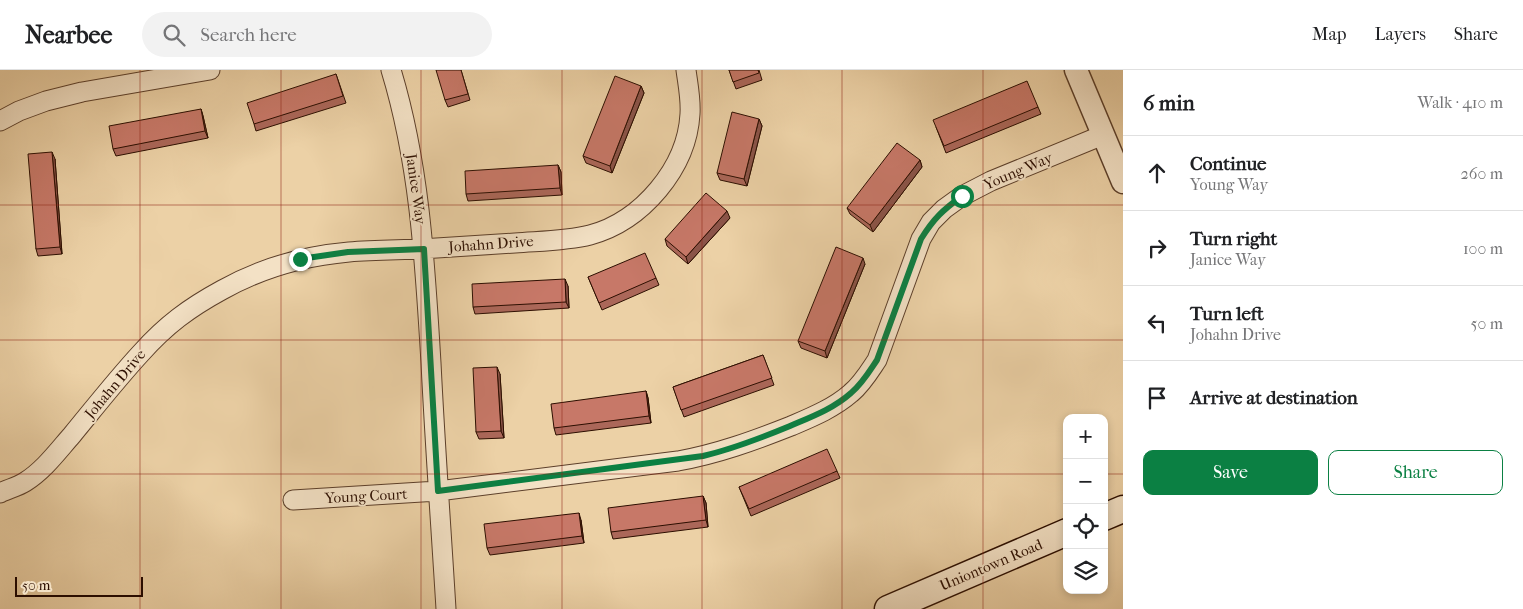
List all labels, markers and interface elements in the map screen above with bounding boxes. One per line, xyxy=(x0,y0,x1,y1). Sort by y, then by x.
search box xyxy=(142,12,492,57)
text: Nearbee xyxy=(25,21,112,49)
icon: search xyxy=(160,21,188,49)
text: Search here xyxy=(200,24,297,46)
text: Map xyxy=(1312,24,1346,45)
text: Layers xyxy=(1374,24,1426,45)
text: Share xyxy=(1454,24,1498,45)
text: 6 min xyxy=(1143,91,1195,115)
text: Walk · 410 m xyxy=(1418,93,1503,112)
street label: Young Way xyxy=(980,148,1056,194)
street label: Janice Way xyxy=(402,152,430,226)
text: Continue xyxy=(1190,153,1266,175)
icon: ahead xyxy=(1143,159,1171,187)
text: 260 m xyxy=(1461,164,1503,183)
text: Young Way xyxy=(1190,175,1268,194)
route start xyxy=(951,185,974,208)
text: Turn right xyxy=(1190,228,1277,250)
street label: Johahn Drive xyxy=(447,232,535,256)
icon: right xyxy=(1143,234,1171,262)
text: 100 m xyxy=(1463,239,1503,258)
route end xyxy=(289,248,312,271)
text: Janice Way xyxy=(1190,250,1266,269)
text: Turn left xyxy=(1190,303,1264,325)
icon: left xyxy=(1143,309,1171,337)
text: 50 m xyxy=(1471,314,1503,333)
text: Johahn Drive xyxy=(1190,325,1281,344)
street label: Johahn Drive xyxy=(80,345,150,423)
icon: arrive xyxy=(1143,384,1171,412)
text: Arrive at destination xyxy=(1190,387,1358,409)
map controls xyxy=(1063,414,1108,594)
button: + xyxy=(1063,414,1108,459)
button: Save xyxy=(1143,450,1318,495)
button: Share xyxy=(1328,450,1503,495)
button: − xyxy=(1063,459,1108,504)
street label: Young Court xyxy=(323,485,408,507)
button: locate xyxy=(1063,504,1108,549)
street label: Uniontown Road xyxy=(937,535,1046,595)
button: layers xyxy=(1063,549,1108,594)
scale bar xyxy=(15,574,142,597)
text: 50 m xyxy=(22,577,50,594)

